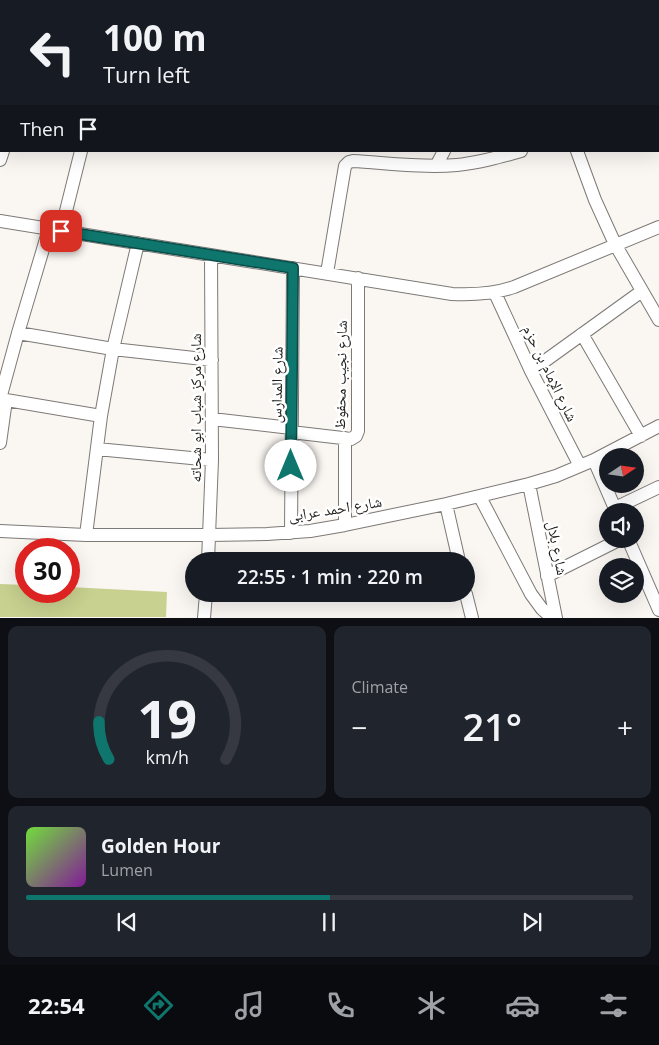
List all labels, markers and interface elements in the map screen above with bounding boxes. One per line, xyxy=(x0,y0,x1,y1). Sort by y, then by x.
text: 100 m xyxy=(103,14,207,61)
icon: left xyxy=(20,20,85,85)
text: Turn left xyxy=(103,59,190,89)
icon: arrive xyxy=(74,115,102,143)
text: Then xyxy=(20,116,64,142)
pin xyxy=(40,210,82,252)
icon: arrive xyxy=(47,217,75,245)
street label: شارع نجيب محفوظ xyxy=(329,320,352,430)
street label: شارع الإمام بن حزم xyxy=(518,321,583,425)
street label: شارع مركز شباب ابو شحاته xyxy=(185,333,206,483)
street label: شارع المدارس xyxy=(265,346,288,424)
position arrow xyxy=(264,439,316,491)
north arrow xyxy=(599,448,644,492)
map controls xyxy=(599,448,644,603)
street label: شارع احمد عرابى xyxy=(287,491,383,526)
button: sound xyxy=(599,503,644,548)
street label: شارع بلال xyxy=(542,519,573,577)
speed limit sign: 30 xyxy=(15,538,80,603)
button: layers xyxy=(599,558,644,603)
text: 22:55 · 1 min · 220 m xyxy=(237,564,423,590)
text: Climate xyxy=(352,676,408,698)
text: 19 xyxy=(137,682,196,753)
text: 21° xyxy=(462,700,522,752)
text: − xyxy=(352,708,368,746)
text: + xyxy=(617,708,633,746)
text: km/h xyxy=(145,745,188,769)
text: Golden Hour xyxy=(101,833,220,859)
text: Lumen xyxy=(101,859,153,881)
icon: previous xyxy=(113,908,141,936)
icon: pause xyxy=(315,908,343,936)
icon: next xyxy=(518,908,546,936)
icon: directions xyxy=(141,988,176,1023)
icon: music xyxy=(232,988,267,1023)
icon: phone xyxy=(323,988,358,1023)
icon: climate xyxy=(414,988,449,1023)
icon: car xyxy=(505,988,540,1023)
icon: filters xyxy=(596,988,631,1023)
text: 22:54 xyxy=(28,990,85,1020)

